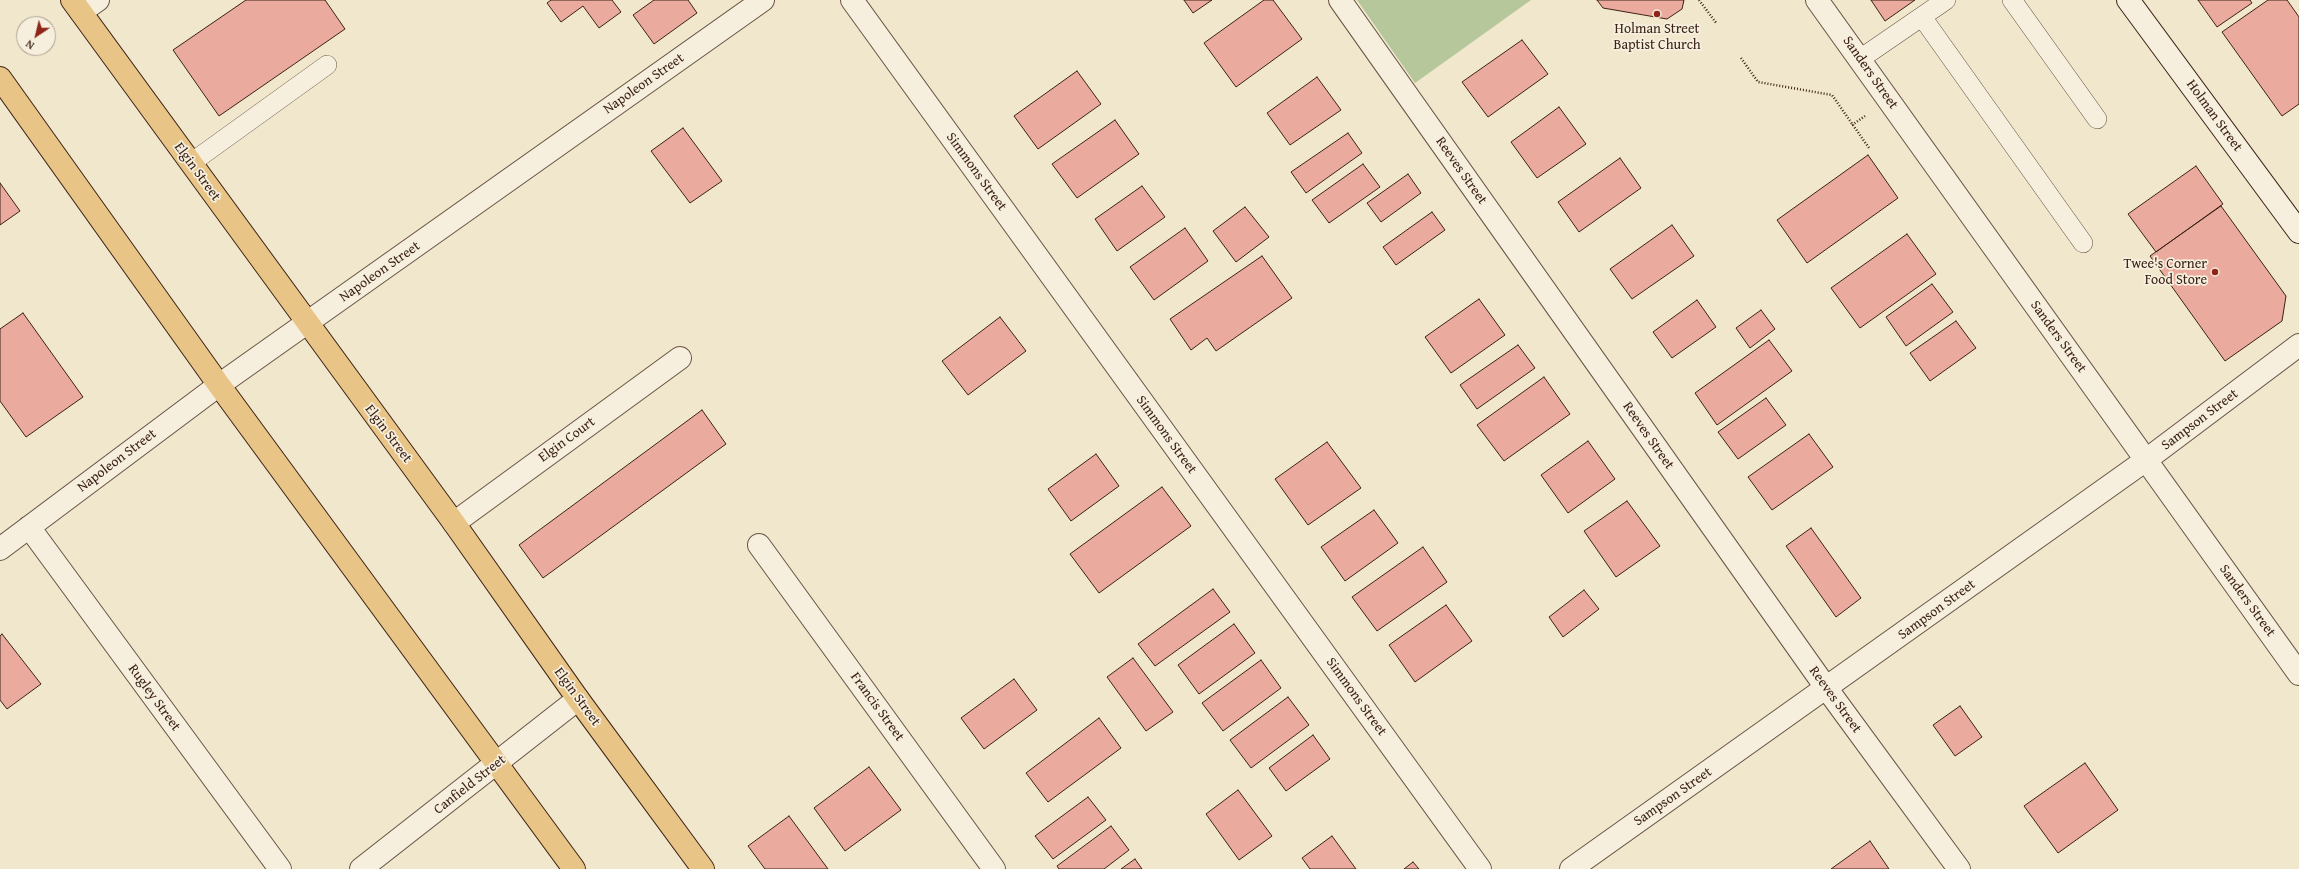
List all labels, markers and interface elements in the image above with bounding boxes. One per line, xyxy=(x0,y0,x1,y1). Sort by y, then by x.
marker: Holman Street Baptist Church xyxy=(1652,9,1662,19)
north arrow xyxy=(16,16,56,56)
place label: Holman Street Baptist Church xyxy=(1613,21,1701,54)
street label: Sanders Street xyxy=(1839,33,1901,113)
text: N xyxy=(22,36,37,54)
street label: Napoleon Street xyxy=(600,50,688,118)
street label: Holman Street xyxy=(2182,77,2246,155)
street label: Simmons Street xyxy=(942,130,1010,214)
street label: Reeves Street xyxy=(1432,134,1490,208)
street label: Elgin Street xyxy=(170,139,224,205)
street label: Napoleon Street xyxy=(336,238,424,306)
place label: Twee's Corner Food Store xyxy=(2123,256,2207,288)
marker: Twee's Corner Food Store xyxy=(2210,267,2220,277)
street label: Sanders Street xyxy=(2026,298,2090,376)
street label: Sampson Street xyxy=(2158,386,2242,454)
street label: Simmons Street xyxy=(1132,393,1200,477)
street label: Reeves Street xyxy=(1619,399,1677,473)
street label: Elgin Street xyxy=(361,402,415,466)
street label: Elgin Court xyxy=(535,414,599,466)
street label: Napoleon Street xyxy=(74,426,160,496)
street label: Sanders Street xyxy=(2215,562,2279,640)
street label: Sampson Street xyxy=(1895,576,1979,644)
street label: Simmons Street xyxy=(1322,655,1390,739)
street label: Rugley Street xyxy=(124,661,184,735)
street label: Reeves Street xyxy=(1805,663,1865,737)
street label: Elgin Street xyxy=(550,664,604,730)
street label: Francis Street xyxy=(846,669,908,745)
street label: Canfield Street xyxy=(431,752,509,818)
street label: Sampson Street xyxy=(1631,764,1715,830)

